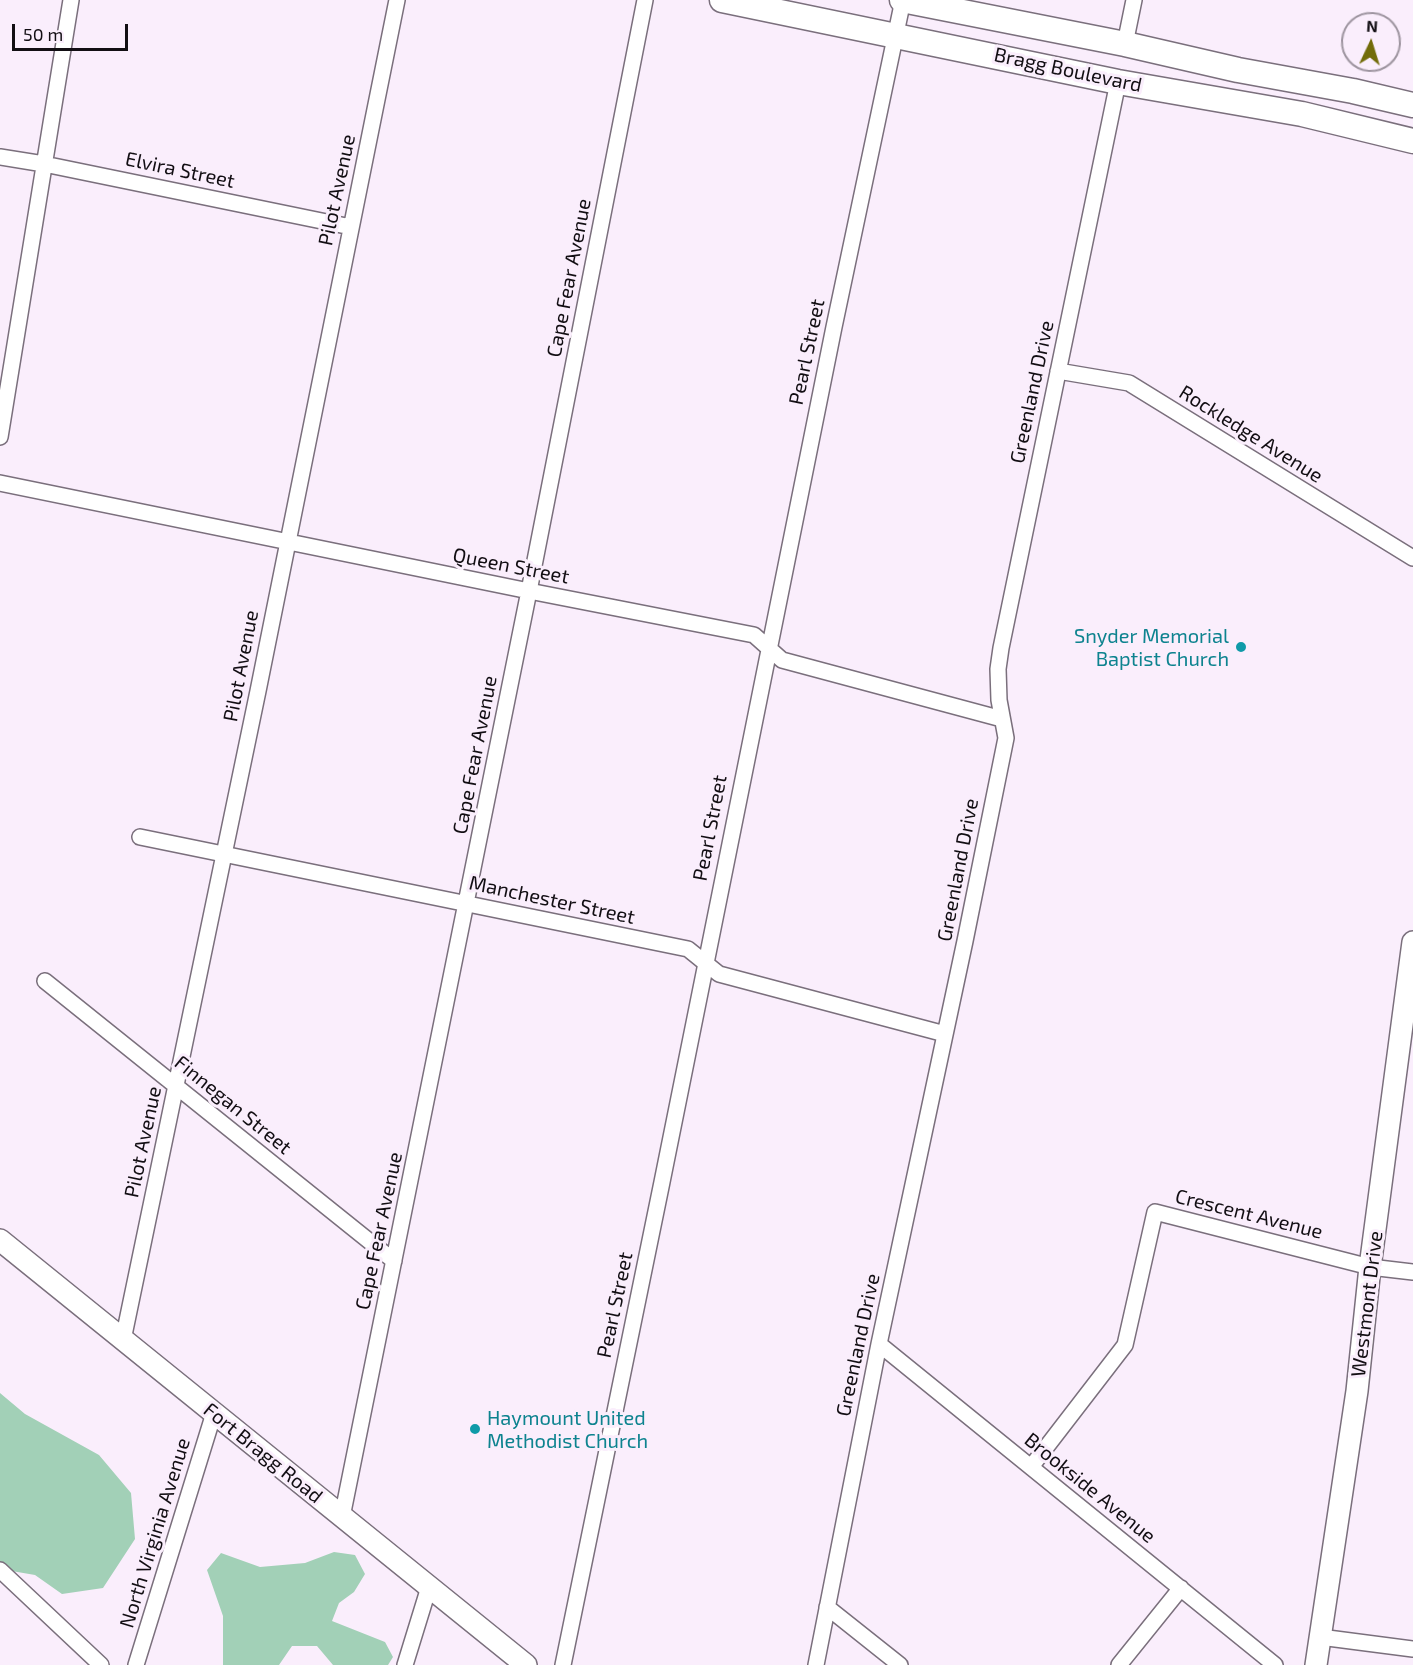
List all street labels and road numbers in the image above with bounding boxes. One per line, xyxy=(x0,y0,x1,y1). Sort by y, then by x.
street label: Bragg Boulevard xyxy=(992,43,1144,97)
street label: Pilot Avenue xyxy=(314,132,360,248)
street label: Elvira Street xyxy=(123,147,237,193)
street label: Cape Fear Avenue xyxy=(542,197,596,359)
street label: Pearl Street xyxy=(784,297,830,407)
street label: Greenland Drive xyxy=(1005,318,1059,466)
street label: Rockledge Avenue xyxy=(1175,380,1327,488)
street label: Queen Street xyxy=(451,543,571,589)
street label: Pilot Avenue xyxy=(218,608,264,724)
street label: Cape Fear Avenue xyxy=(448,674,502,836)
street label: Pearl Street xyxy=(688,773,732,883)
street label: Greenland Drive xyxy=(932,796,984,944)
street label: Manchester Street xyxy=(467,871,637,929)
street label: Finnegan Street xyxy=(170,1051,296,1159)
street label: Pilot Avenue xyxy=(120,1084,166,1200)
street label: Cape Fear Avenue xyxy=(351,1150,407,1312)
street label: Crescent Avenue xyxy=(1173,1184,1325,1244)
street label: Westmont Drive xyxy=(1346,1229,1388,1379)
street label: Pearl Street xyxy=(592,1250,638,1360)
street label: Greenland Drive xyxy=(831,1271,885,1419)
street label: Fort Bragg Road xyxy=(199,1398,327,1508)
street label: Brookside Avenue xyxy=(1020,1428,1160,1548)
street label: North Virginia Avenue xyxy=(115,1435,195,1631)

